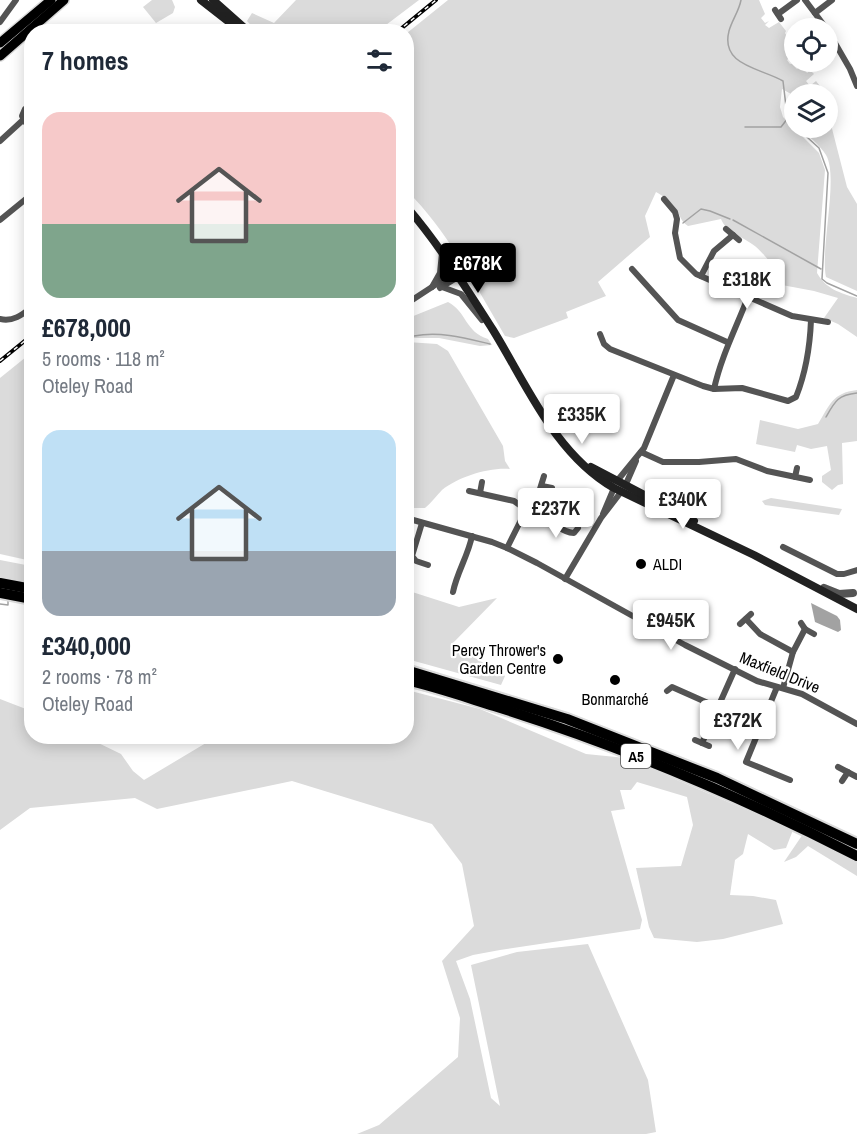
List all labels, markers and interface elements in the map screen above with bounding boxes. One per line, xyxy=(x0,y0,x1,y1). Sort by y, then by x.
map controls xyxy=(784,18,838,138)
button: locate xyxy=(784,18,838,72)
text: 7 homes xyxy=(42,43,129,78)
icon: filters xyxy=(363,44,396,77)
button: layers xyxy=(784,84,838,138)
icon: home xyxy=(165,151,273,259)
pin: £678K xyxy=(436,243,520,294)
text: £678K xyxy=(454,249,502,276)
pin: £318K xyxy=(705,259,789,310)
text: £318K xyxy=(723,265,771,292)
text: £678,000 xyxy=(42,310,131,345)
text: 5 rooms · 118 m² xyxy=(42,345,165,372)
text: Oteley Road xyxy=(42,372,133,399)
pin: £335K xyxy=(540,394,624,445)
text: £335K xyxy=(558,400,606,427)
icon: home xyxy=(165,469,273,577)
pin: £340K xyxy=(641,479,725,530)
text: £340K xyxy=(659,485,707,512)
pin: £237K xyxy=(514,488,598,539)
text: £237K xyxy=(532,494,580,521)
place label: ALDI xyxy=(652,553,682,575)
marker: ALDI xyxy=(634,557,648,571)
pin: £945K xyxy=(629,600,713,651)
text: £945K xyxy=(647,606,695,633)
text: £340,000 xyxy=(42,628,131,663)
place label: Percy Thrower's Garden Centre xyxy=(452,639,546,679)
street label: Maxfield Drive xyxy=(737,646,823,698)
marker: Percy Thrower's Garden Centre xyxy=(551,652,565,666)
text: 2 rooms · 78 m² xyxy=(42,663,157,690)
marker: Bonmarché xyxy=(608,673,622,687)
place label: Bonmarché xyxy=(581,688,649,710)
text: Oteley Road xyxy=(42,690,133,717)
pin: £372K xyxy=(696,700,780,751)
text: £372K xyxy=(714,706,762,733)
road number: A5 xyxy=(621,744,651,768)

